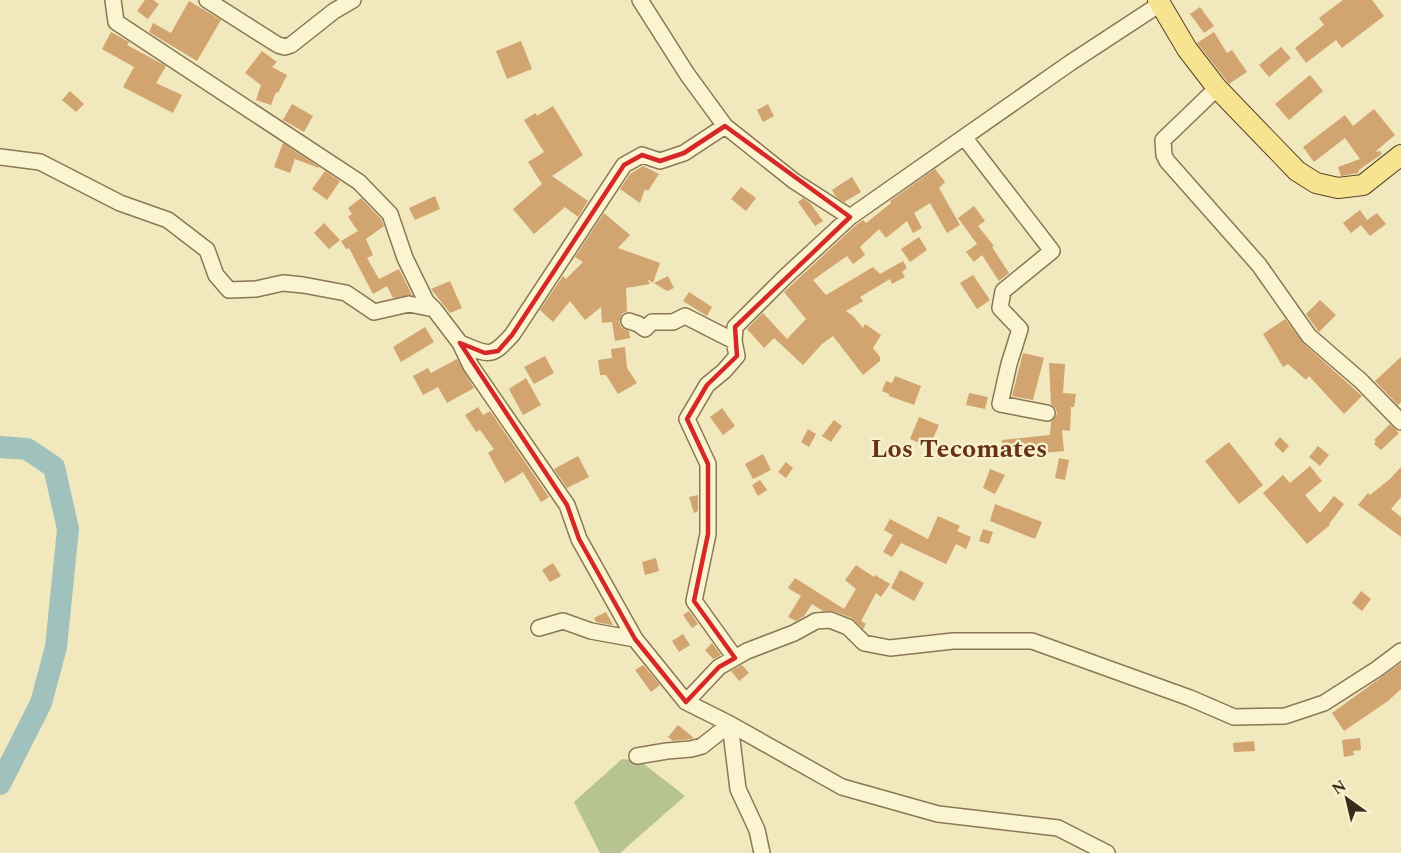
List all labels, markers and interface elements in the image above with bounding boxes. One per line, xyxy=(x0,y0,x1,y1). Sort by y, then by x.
district label: Los Tecomates xyxy=(871,429,1047,469)
north arrow xyxy=(1317,769,1377,829)
text: N xyxy=(1327,774,1351,801)

